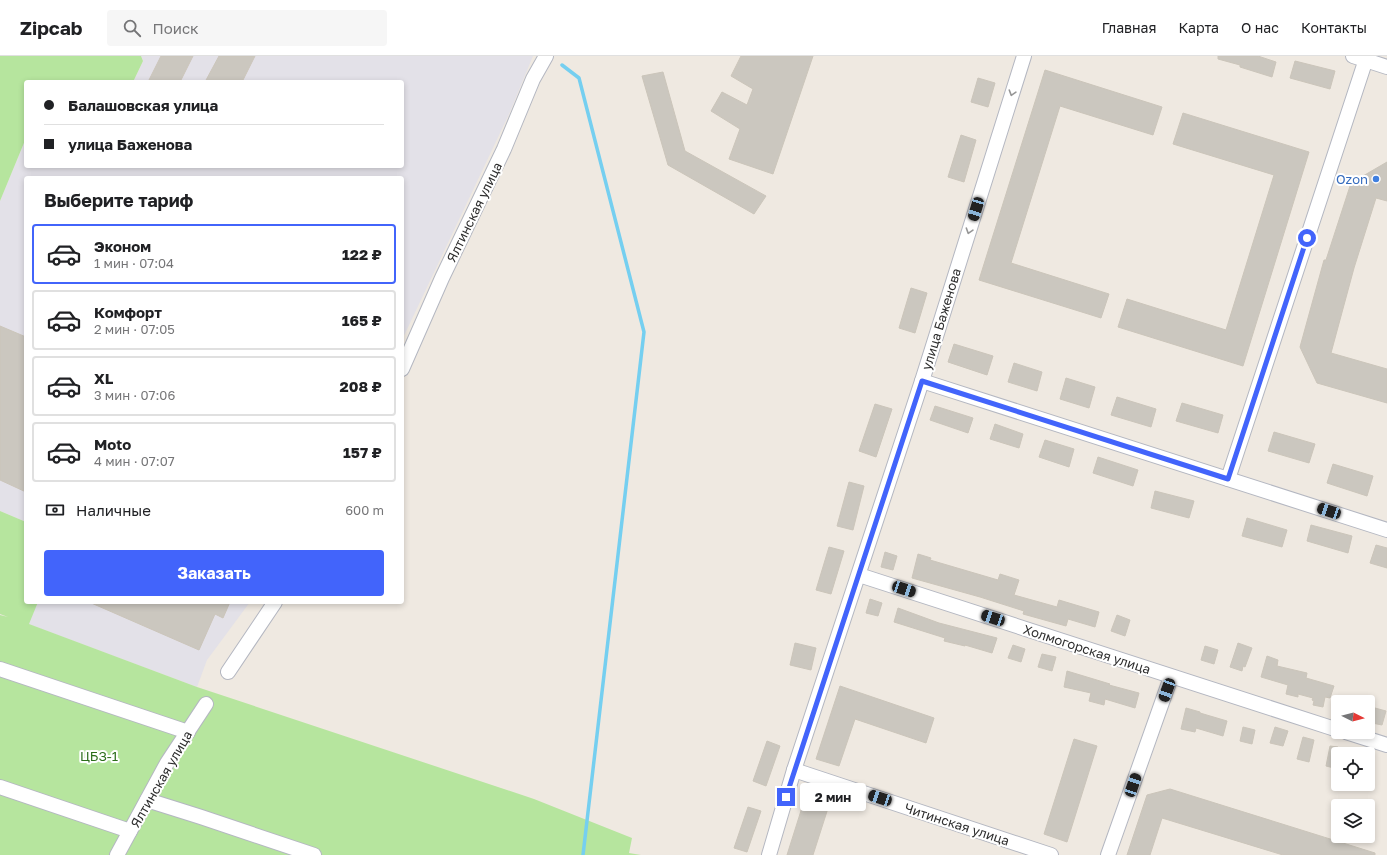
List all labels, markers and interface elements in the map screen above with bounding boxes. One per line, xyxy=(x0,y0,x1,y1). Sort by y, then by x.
search box xyxy=(107,10,387,46)
text: Zipcab xyxy=(20,16,83,39)
icon: search xyxy=(121,17,143,39)
text: Поиск xyxy=(153,19,199,37)
text: Главная xyxy=(1102,19,1156,36)
text: Карта xyxy=(1178,19,1219,36)
text: О нас xyxy=(1241,19,1279,36)
text: Контакты xyxy=(1301,19,1367,36)
one-way arrow xyxy=(1008,90,1017,97)
text: Балашовская улица xyxy=(68,96,218,114)
text: улица Баженова xyxy=(68,135,192,153)
street label: Ялтинская улица xyxy=(443,159,505,265)
place label: Ozon xyxy=(1336,171,1368,187)
marker: Ozon xyxy=(1371,174,1381,184)
text: Выберите тариф xyxy=(44,189,193,211)
car xyxy=(967,196,985,222)
one-way arrow xyxy=(965,227,974,234)
route start xyxy=(1298,229,1316,247)
icon: car xyxy=(46,236,82,272)
text: Эконом xyxy=(94,237,151,255)
text: 122 ₽ xyxy=(342,245,382,263)
text: 1 мин · 07:04 xyxy=(94,255,174,271)
street label: улица Баженова xyxy=(918,266,964,372)
icon: car xyxy=(46,302,82,338)
text: Комфорт xyxy=(94,303,162,321)
text: 165 ₽ xyxy=(342,311,382,329)
text: 2 мин · 07:05 xyxy=(94,321,175,337)
icon: car xyxy=(46,368,82,404)
text: XL xyxy=(94,369,113,387)
text: 208 ₽ xyxy=(340,377,382,395)
text: 3 мин · 07:06 xyxy=(94,387,175,403)
icon: car xyxy=(46,434,82,470)
text: Moto xyxy=(94,435,131,453)
text: 157 ₽ xyxy=(343,443,382,461)
text: 4 мин · 07:07 xyxy=(94,453,175,469)
icon: cash xyxy=(44,499,66,521)
text: Наличные xyxy=(76,501,151,519)
text: 600 m xyxy=(345,502,384,518)
car xyxy=(1316,502,1342,520)
button: Заказать xyxy=(44,550,384,596)
car xyxy=(891,580,917,598)
car xyxy=(980,609,1006,627)
street label: Холмогорская улица xyxy=(1021,621,1153,677)
car xyxy=(1157,677,1177,703)
north arrow xyxy=(1331,695,1375,739)
map controls xyxy=(1331,695,1375,843)
street label: Ялтинская улица xyxy=(127,728,195,830)
button: locate xyxy=(1331,747,1375,791)
park label: ЦБЗ-1 xyxy=(80,748,118,764)
car xyxy=(1123,772,1143,798)
callout: 2 мин xyxy=(800,783,866,811)
route end xyxy=(777,788,795,806)
text: 2 мин xyxy=(815,789,851,805)
car xyxy=(867,789,893,807)
street label: Читинская улица xyxy=(903,799,1011,849)
button: layers xyxy=(1331,799,1375,843)

